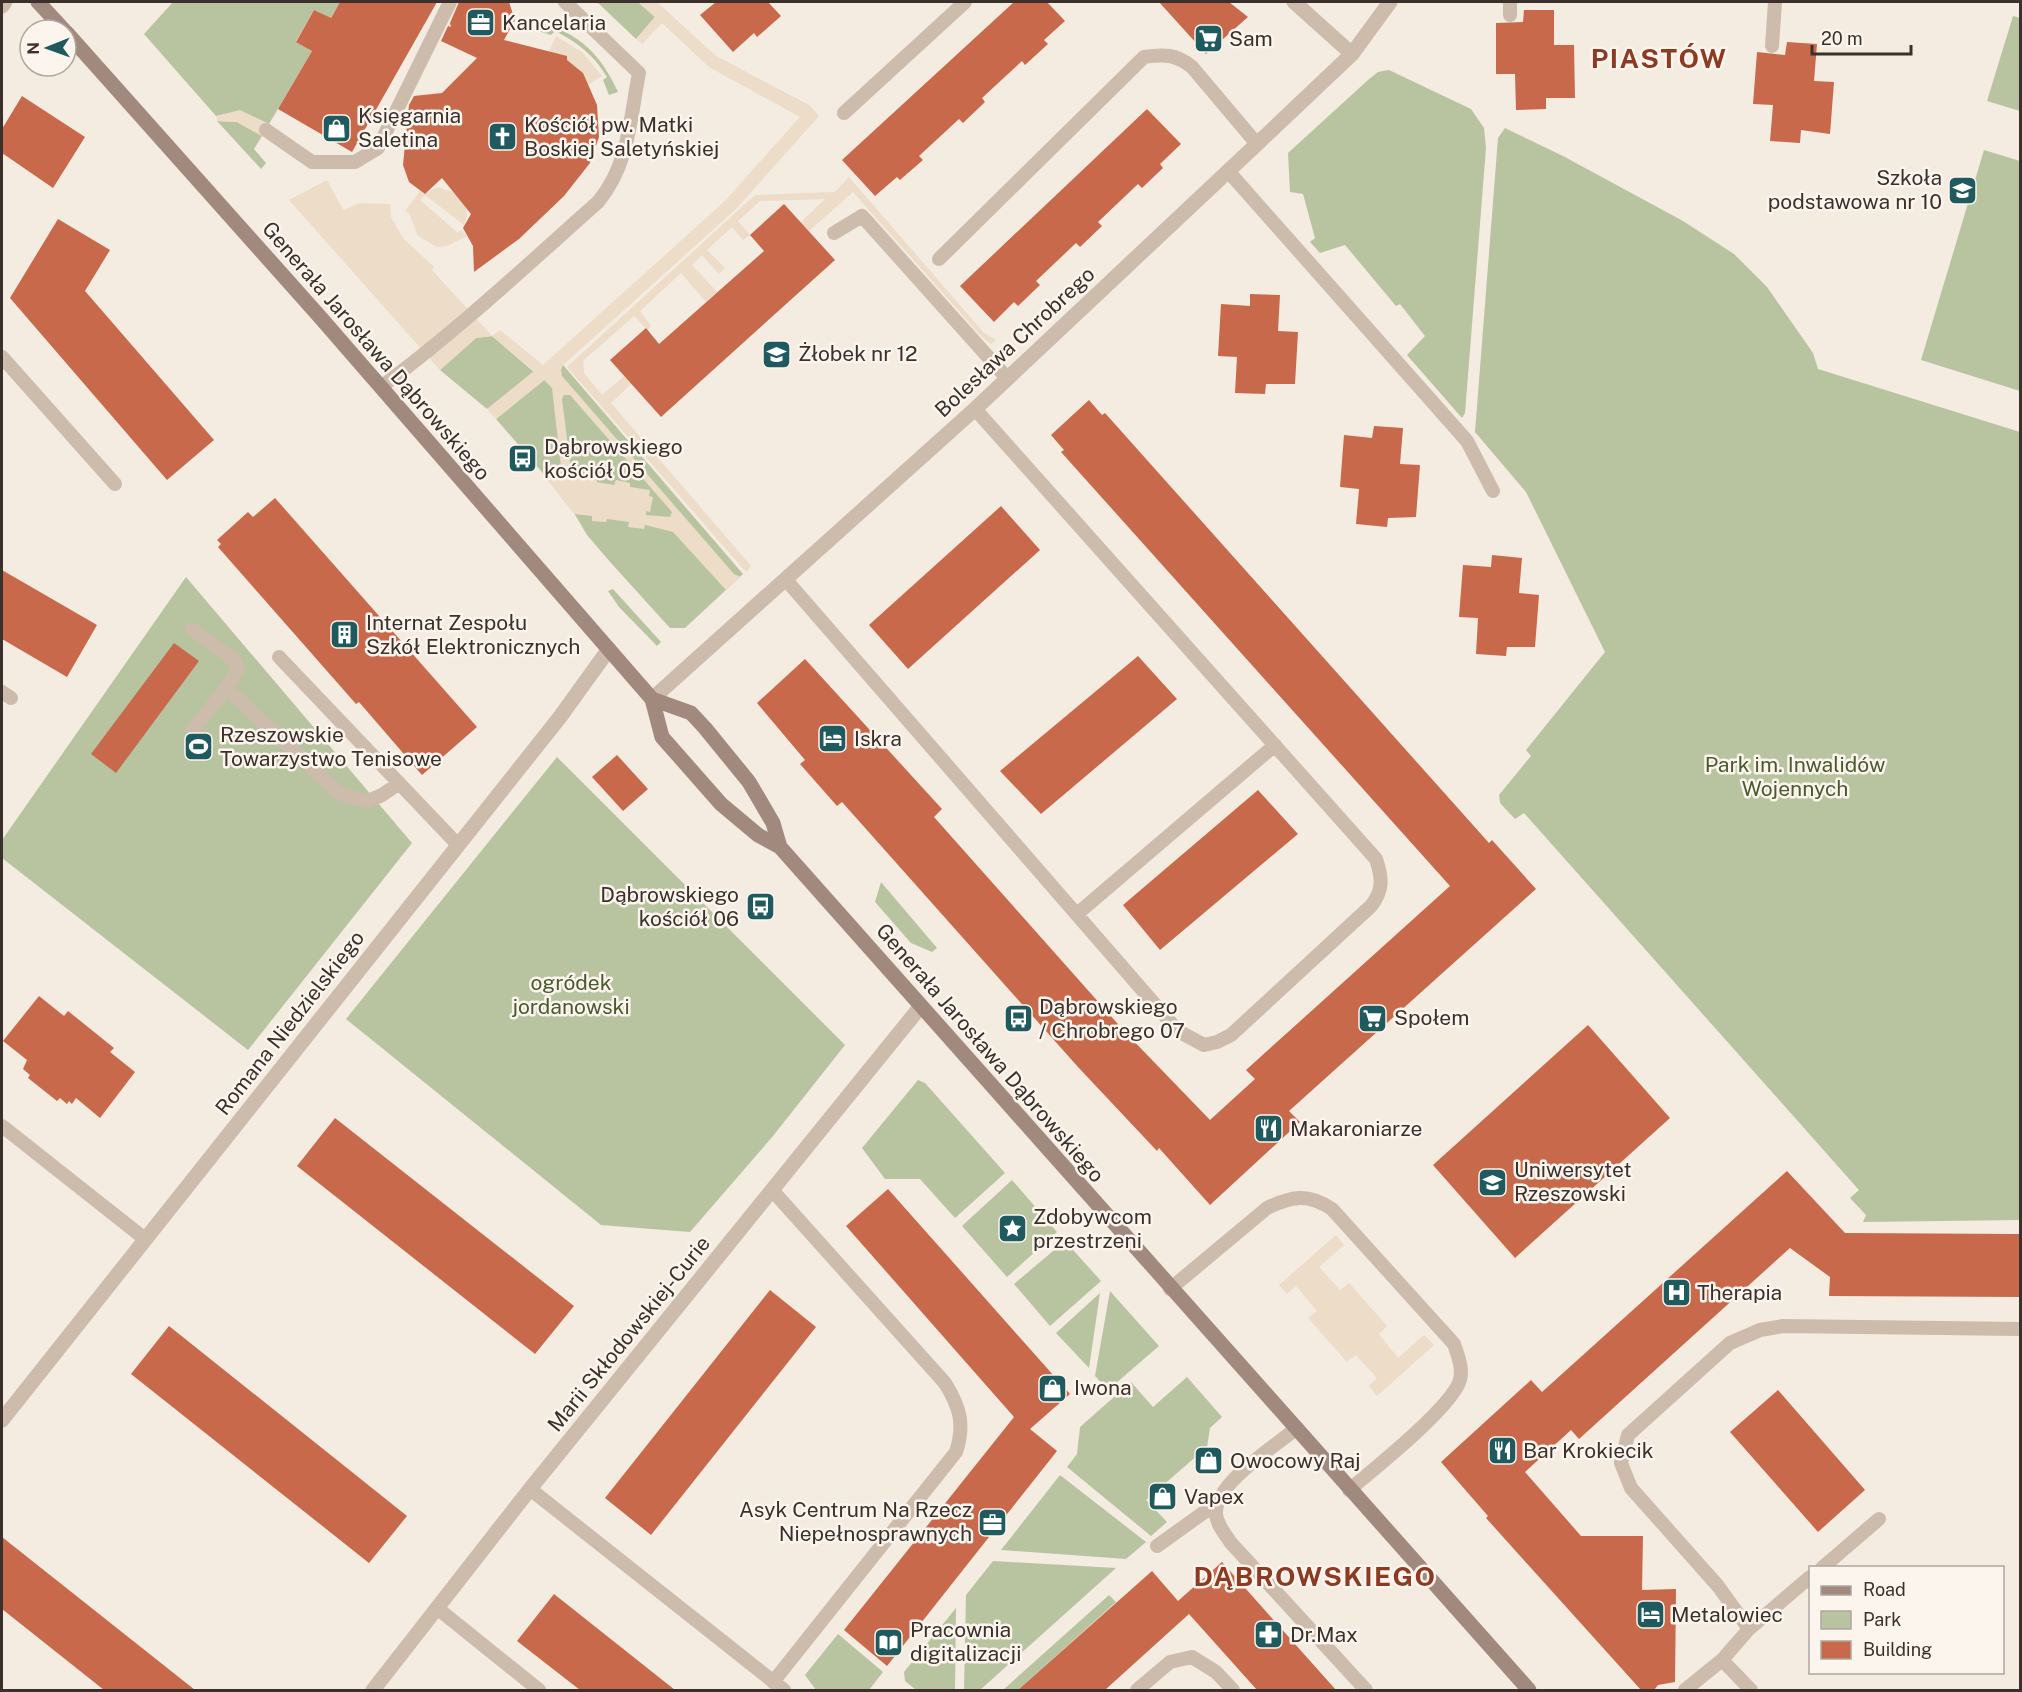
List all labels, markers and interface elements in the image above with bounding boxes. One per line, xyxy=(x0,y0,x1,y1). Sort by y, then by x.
office icon: Kancelaria xyxy=(465,7,497,39)
place label: Kancelaria xyxy=(502,10,606,35)
north arrow xyxy=(18,18,78,78)
scale bar xyxy=(1812,18,1911,56)
supermarket icon: Sam xyxy=(1192,23,1224,55)
place label: Sam xyxy=(1229,26,1273,51)
text: 20 m xyxy=(1821,28,1863,49)
text: N xyxy=(24,42,43,55)
district label: PIASTÓW xyxy=(1591,42,1727,74)
place label: Księgarnia Saletina xyxy=(358,103,461,152)
shop icon: Księgarnia Saletina xyxy=(321,112,353,144)
place label: Kościół pw. Matki Boskiej Saletyńskiej xyxy=(524,112,719,161)
church icon: Kościół pw. Matki Boskiej Saletyńskiej xyxy=(487,121,519,153)
place label: Szkoła podstawowa nr 10 xyxy=(1768,165,1942,214)
school or university icon: Szkoła podstawowa nr 10 xyxy=(1947,174,1979,206)
street label: Generała Jarosława Dąbrowskiego xyxy=(257,216,496,485)
street label: Bolesława Chrobrego xyxy=(930,261,1100,422)
school or university icon: Żłobek nr 12 xyxy=(761,338,793,370)
place label: Żłobek nr 12 xyxy=(798,341,918,366)
place label: Dąbrowskiego kościół 05 xyxy=(544,434,683,483)
bus stop icon: Dąbrowskiego kościół 05 xyxy=(507,443,539,475)
place label: Internat Zespołu Szkół Elektronicznych xyxy=(366,610,580,659)
building icon: Internat Zespołu Szkół Elektronicznych xyxy=(329,619,361,651)
place label: Rzeszowskie Towarzystwo Tenisowe xyxy=(220,722,442,771)
hotel icon: Iskra xyxy=(817,723,849,755)
place label: Iskra xyxy=(854,726,902,751)
sports icon: Rzeszowskie Towarzystwo Tenisowe xyxy=(183,731,215,763)
park label: Park im. Inwalidów Wojennych xyxy=(1705,752,1885,801)
place label: Dąbrowskiego kościół 06 xyxy=(600,882,739,931)
bus stop icon: Dąbrowskiego kościół 06 xyxy=(744,891,776,923)
street label: Generała Jarosława Dąbrowskiego xyxy=(871,918,1110,1187)
street label: Romana Niedzielskiego xyxy=(210,926,369,1120)
park label: ogródek jordanowski xyxy=(511,970,630,1019)
place label: Dąbrowskiego / Chrobrego 07 xyxy=(1039,994,1185,1043)
supermarket icon: Społem xyxy=(1357,1002,1389,1034)
bus stop icon: Dąbrowskiego / Chrobrego 07 xyxy=(1002,1003,1034,1035)
place label: Społem xyxy=(1394,1005,1469,1030)
restaurant icon: Makaroniarze xyxy=(1253,1113,1285,1145)
place label: Makaroniarze xyxy=(1290,1116,1422,1141)
place label: Uniwersytet Rzeszowski xyxy=(1514,1157,1632,1206)
school or university icon: Uniwersytet Rzeszowski xyxy=(1477,1166,1509,1198)
place label: Zdobywcom przestrzeni xyxy=(1033,1204,1152,1253)
place icon: Zdobywcom przestrzeni xyxy=(996,1213,1028,1245)
street label: Marii Skłodowskiej-Curie xyxy=(542,1231,715,1436)
hospital icon: Therapia xyxy=(1660,1277,1692,1309)
place label: Therapia xyxy=(1697,1280,1782,1305)
shop icon: Iwona xyxy=(1037,1372,1069,1404)
place label: Iwona xyxy=(1074,1375,1132,1400)
restaurant icon: Bar Krokiecik xyxy=(1486,1435,1518,1467)
place label: Bar Krokiecik xyxy=(1523,1438,1654,1463)
shop icon: Owocowy Raj xyxy=(1193,1445,1225,1477)
place label: Owocowy Raj xyxy=(1230,1448,1361,1473)
shop icon: Vapex xyxy=(1147,1481,1179,1513)
place label: Vapex xyxy=(1184,1484,1244,1509)
place label: Asyk Centrum Na Rzecz Niepełnosprawnych xyxy=(739,1497,972,1546)
office icon: Asyk Centrum Na Rzecz Niepełnosprawnych xyxy=(977,1506,1009,1538)
district label: DĄBROWSKIEGO xyxy=(1193,1560,1437,1592)
legend xyxy=(1809,1566,2004,1674)
text: Road xyxy=(1863,1579,1906,1600)
hotel icon: Metalowiec xyxy=(1634,1599,1666,1631)
place label: Metalowiec xyxy=(1671,1602,1783,1627)
text: Park xyxy=(1863,1609,1901,1630)
place label: Pracownia digitalizacji xyxy=(910,1617,1021,1666)
pharmacy icon: Dr.Max xyxy=(1253,1619,1285,1651)
place label: Dr.Max xyxy=(1290,1622,1358,1647)
library icon: Pracownia digitalizacji xyxy=(873,1626,905,1658)
text: Building xyxy=(1863,1639,1932,1660)

